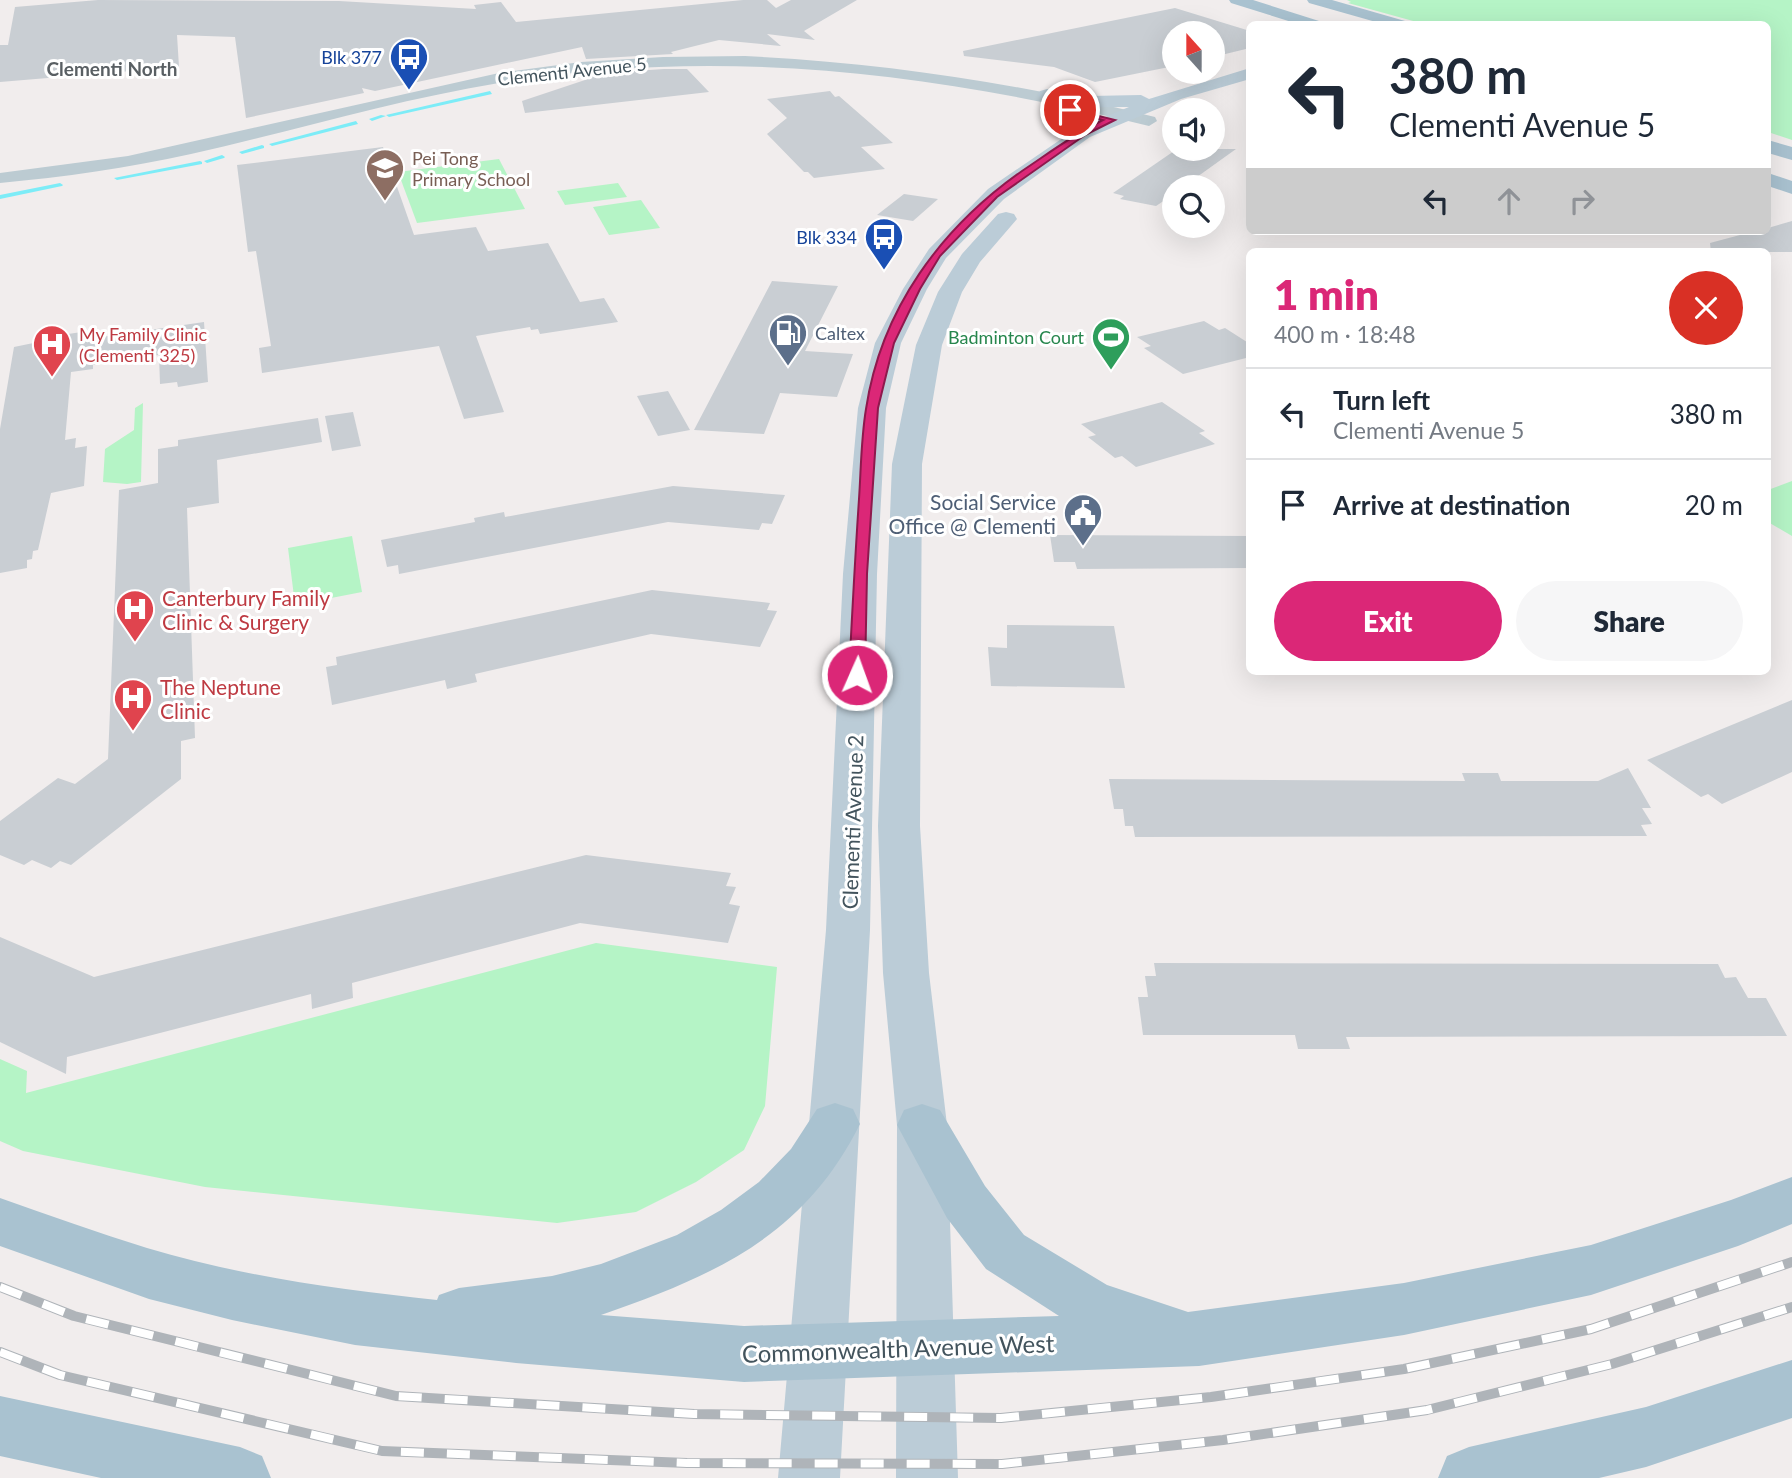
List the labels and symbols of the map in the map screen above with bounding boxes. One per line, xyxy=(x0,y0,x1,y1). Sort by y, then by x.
north arrow xyxy=(1162,21,1225,84)
bus stop icon: Blk 377 xyxy=(388,36,430,91)
place label: Blk 377 xyxy=(321,46,382,68)
street label: Clementi Avenue 5 xyxy=(496,52,648,90)
district label: Clementi North xyxy=(46,57,178,80)
pin xyxy=(1040,80,1100,140)
school or university icon: Pei Tong Primary School xyxy=(364,147,406,202)
place label: Pei Tong Primary School xyxy=(412,147,530,190)
bus stop icon: Blk 334 xyxy=(863,216,905,271)
place label: Blk 334 xyxy=(796,226,857,248)
fuel station icon: Caltex xyxy=(767,312,809,367)
sports icon: Badminton Court xyxy=(1090,316,1132,371)
place label: Caltex xyxy=(815,322,865,344)
hospital icon: My Family Clinic (Clementi 325) xyxy=(31,323,73,378)
place label: My Family Clinic (Clementi 325) xyxy=(79,323,208,366)
place label: Badminton Court xyxy=(948,326,1085,348)
place label: Social Service Office @ Clementi xyxy=(888,489,1056,538)
public building icon: Social Service Office @ Clementi xyxy=(1062,492,1104,547)
place label: Canterbury Family Clinic & Surgery xyxy=(162,585,330,634)
hospital icon: Canterbury Family Clinic & Surgery xyxy=(114,588,156,643)
position arrow xyxy=(820,638,894,712)
place label: The Neptune Clinic xyxy=(160,674,281,723)
hospital icon: The Neptune Clinic xyxy=(112,677,154,732)
street label: Clementi Avenue 2 xyxy=(836,734,868,910)
street label: Commonwealth Avenue West xyxy=(741,1328,1055,1368)

